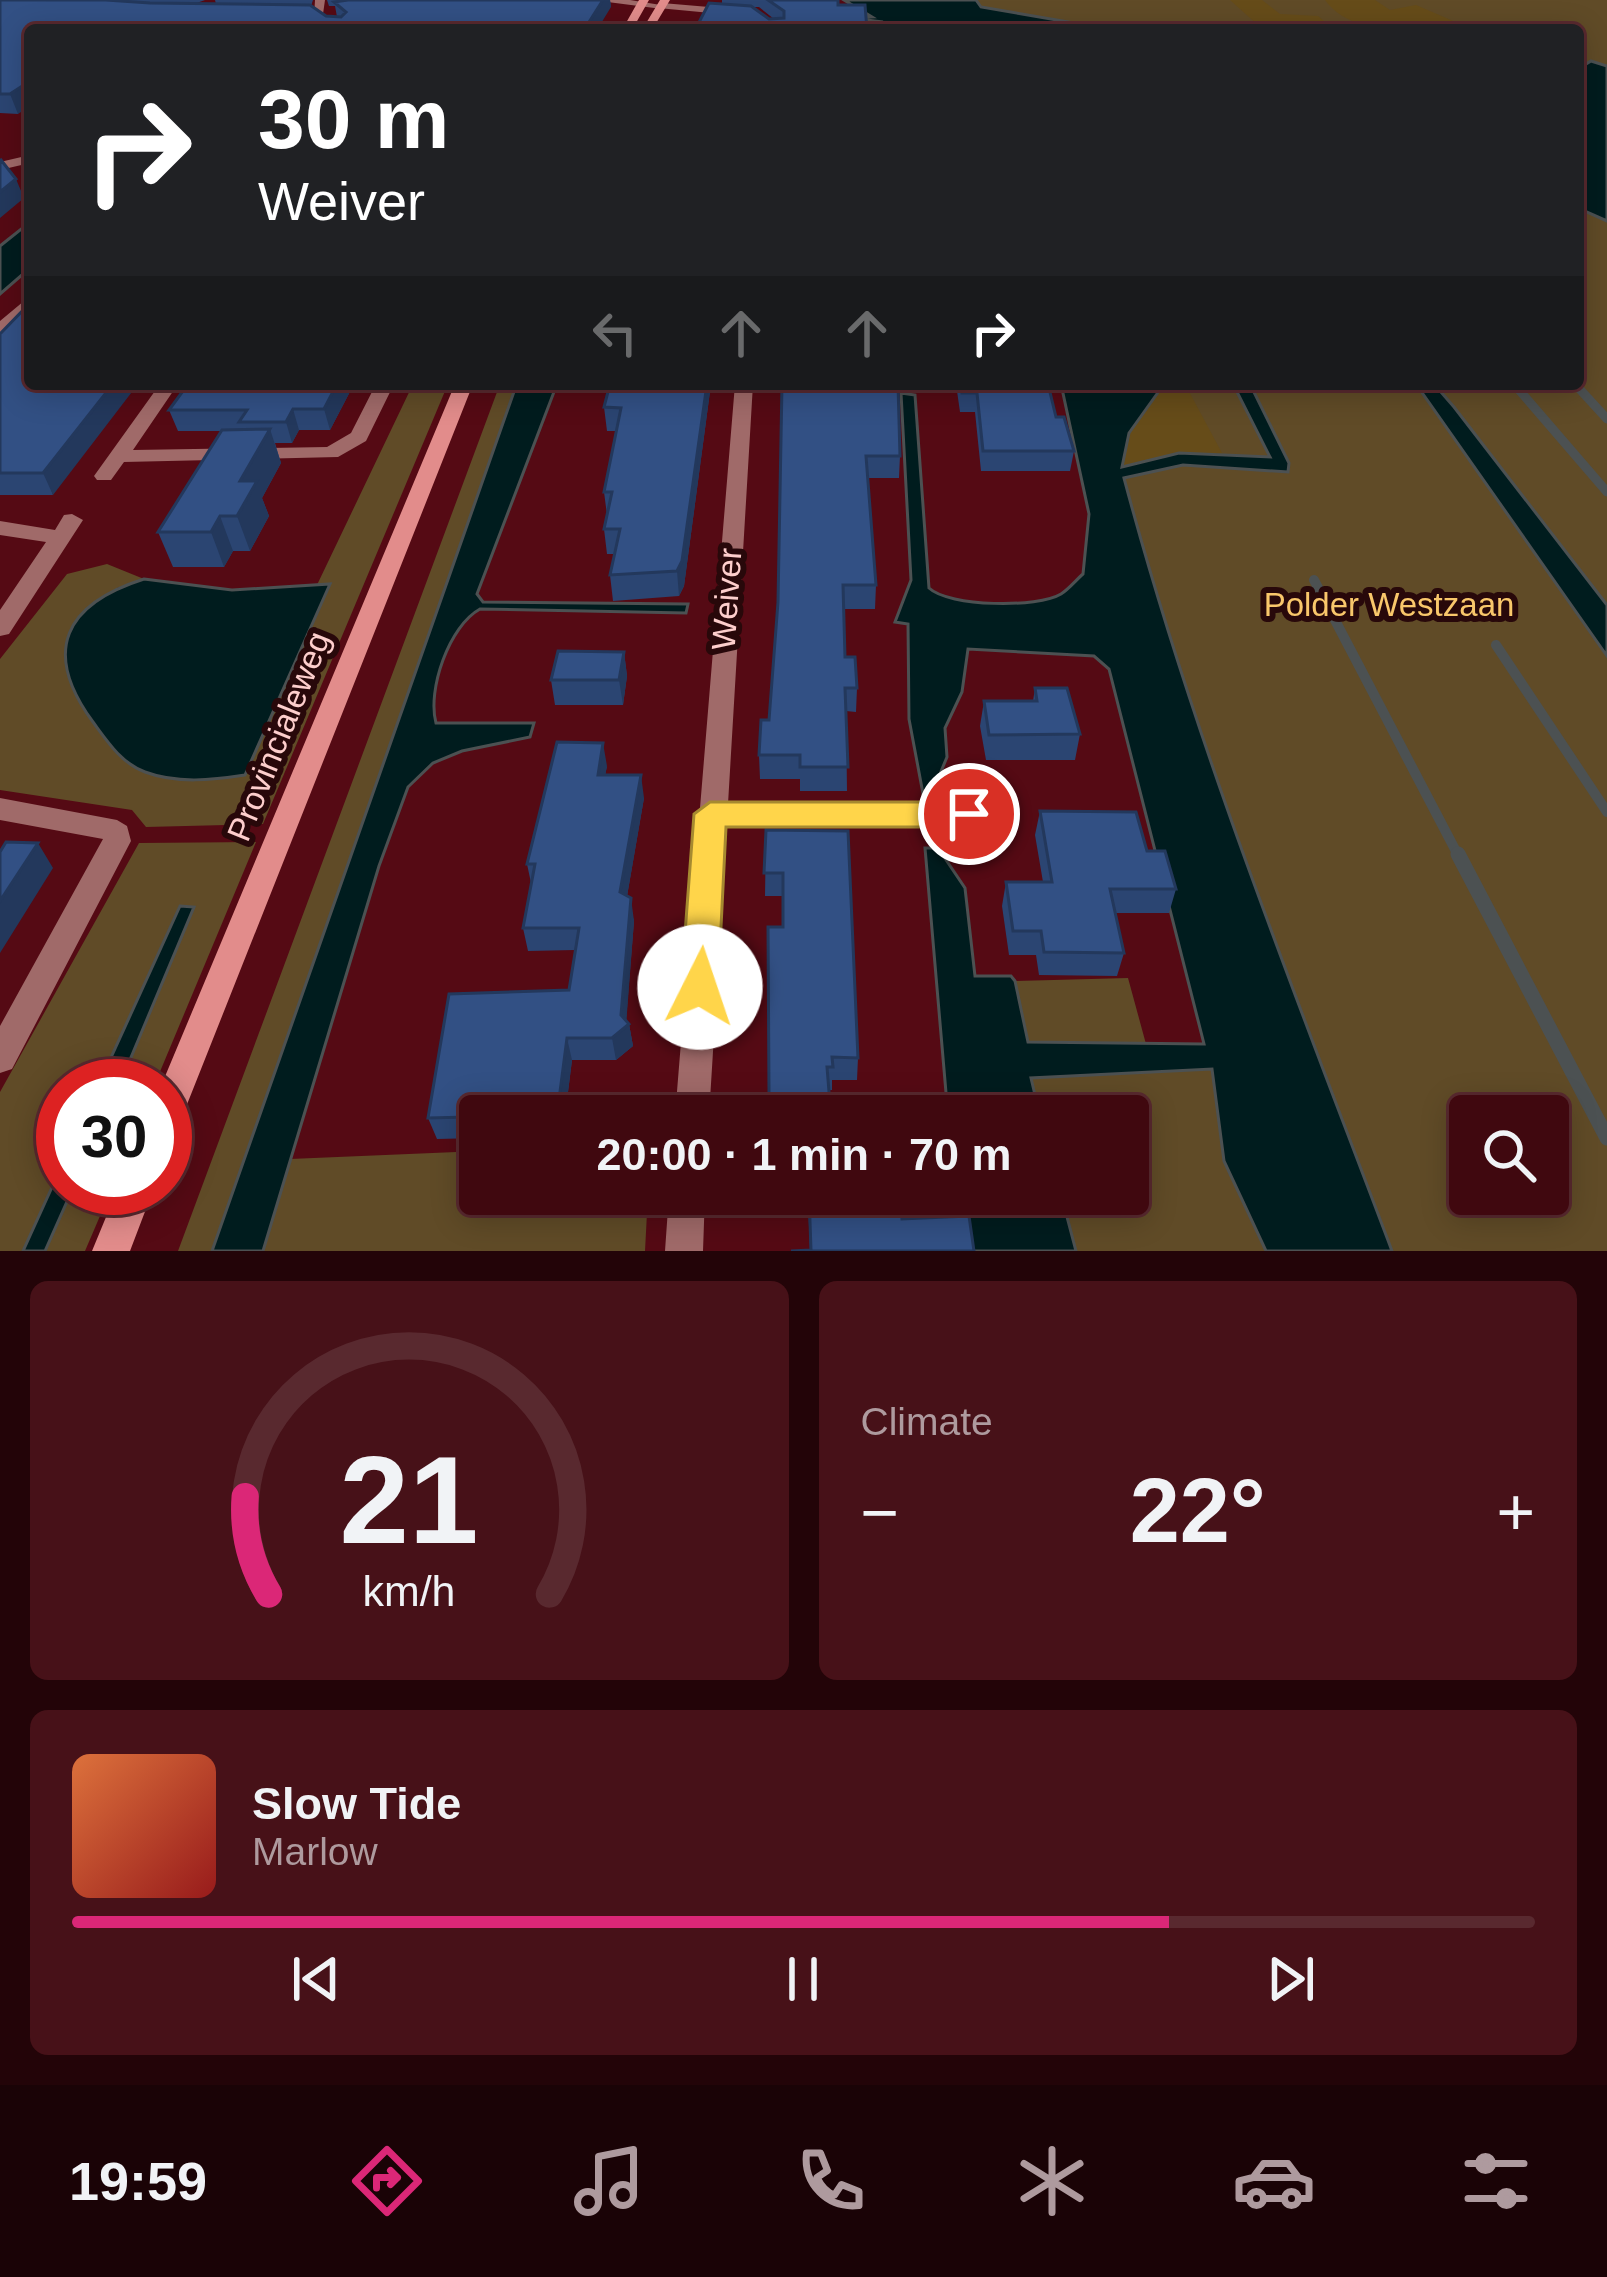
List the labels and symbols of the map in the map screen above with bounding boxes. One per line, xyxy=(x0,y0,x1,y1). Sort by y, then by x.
street label: Weiver xyxy=(704,547,749,651)
park label: Polder Westzaan xyxy=(1264,586,1514,623)
street label: Provincialeweg xyxy=(220,626,337,846)
pin xyxy=(918,763,1020,865)
position arrow xyxy=(637,924,763,1050)
speed limit sign: 30 xyxy=(36,1059,192,1215)

